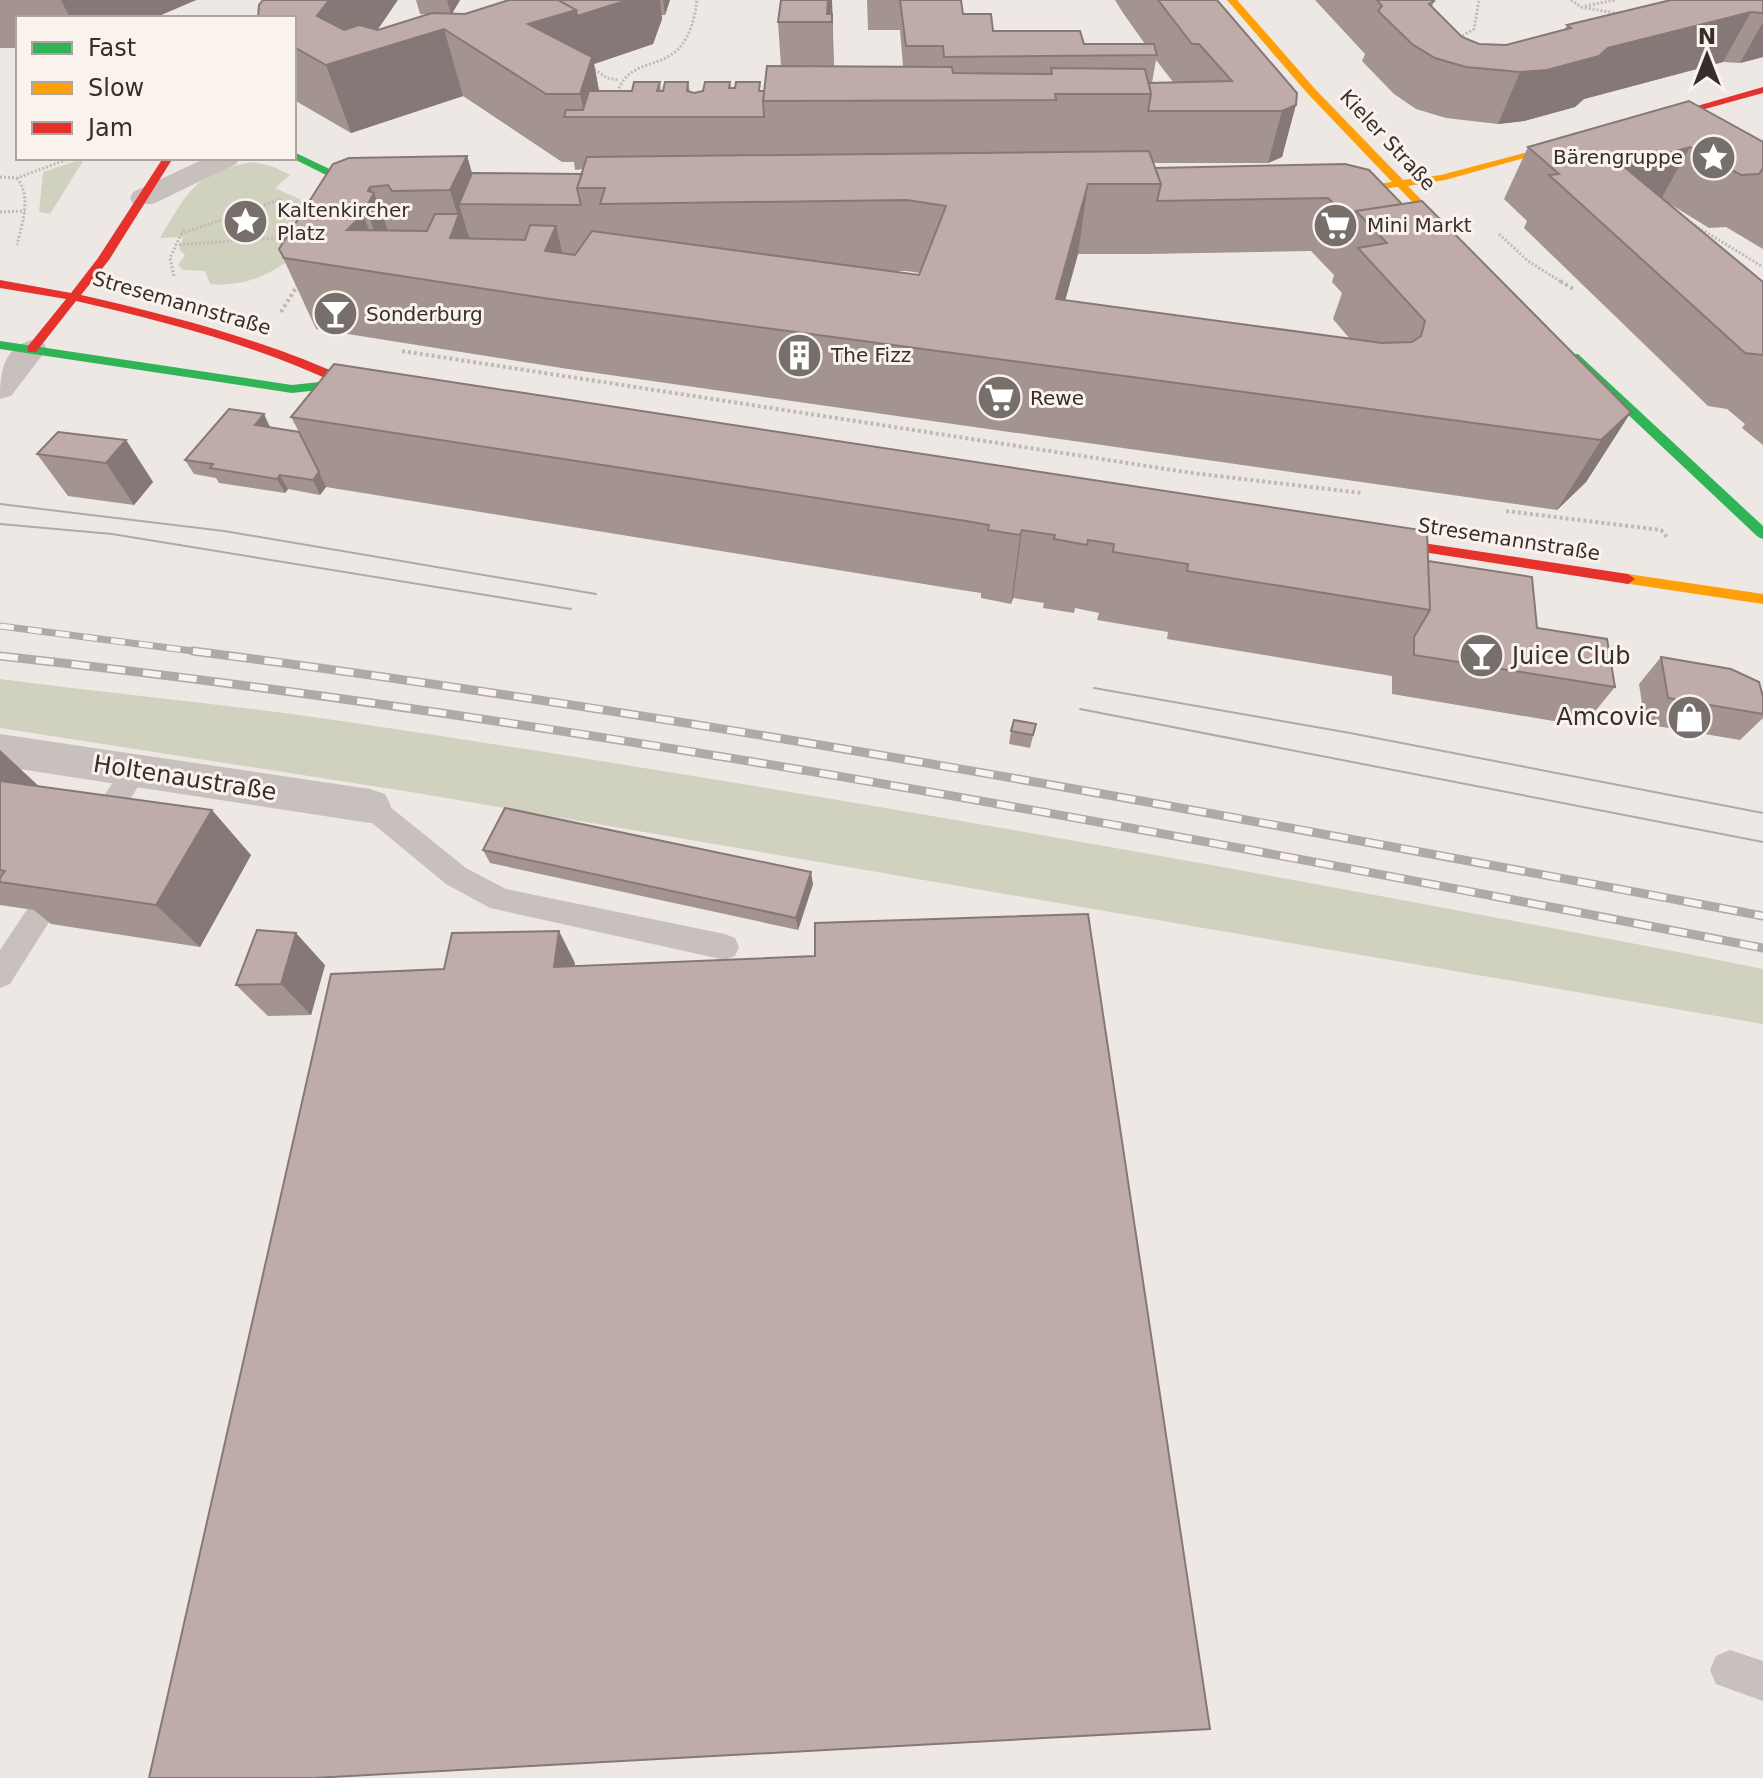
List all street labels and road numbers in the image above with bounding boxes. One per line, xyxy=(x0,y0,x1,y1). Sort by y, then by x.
street label: Kieler Straße xyxy=(1335,85,1441,195)
street label: Stresemannstraße xyxy=(90,266,274,340)
street label: Stresemannstraße xyxy=(1416,513,1602,565)
street label: Holtenaustraße xyxy=(91,750,279,806)

